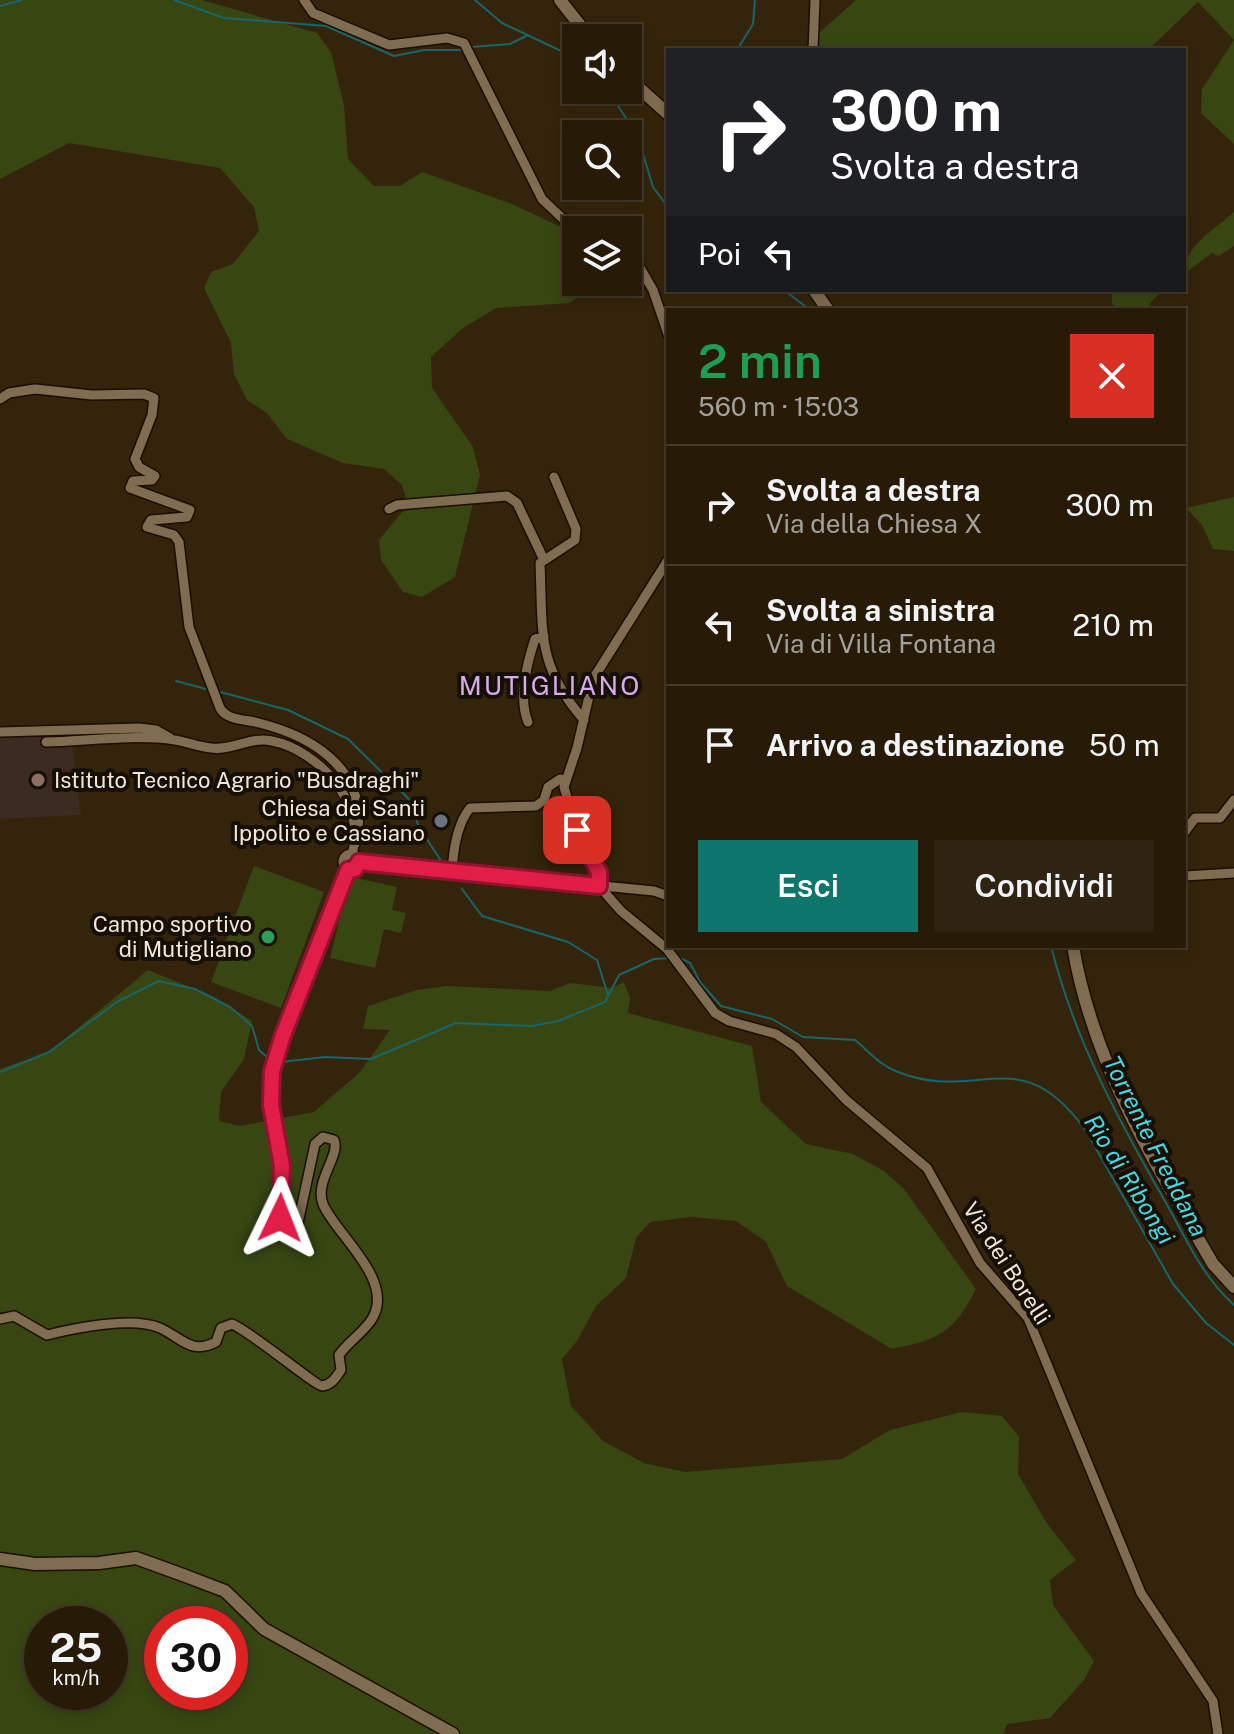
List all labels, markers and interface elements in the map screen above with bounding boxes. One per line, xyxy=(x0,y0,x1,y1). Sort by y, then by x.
map controls xyxy=(562,24,642,296)
button: sound xyxy=(562,24,642,104)
text: 300 m xyxy=(830,78,1002,144)
icon: right xyxy=(698,80,802,184)
button: search xyxy=(562,120,642,200)
text: Svolta a destra xyxy=(830,145,1080,187)
button: layers xyxy=(562,216,642,296)
icon: left xyxy=(757,232,801,276)
text: Poi xyxy=(698,236,741,272)
text: 2 min xyxy=(698,332,822,389)
button: close xyxy=(1070,334,1154,418)
text: 560 m · 15:03 xyxy=(698,391,859,422)
text: Svolta a destra xyxy=(766,472,981,508)
icon: right xyxy=(698,483,742,527)
text: 300 m xyxy=(1066,487,1154,523)
text: Via della Chiesa X xyxy=(766,508,982,539)
text: Svolta a sinistra xyxy=(766,592,995,628)
icon: left xyxy=(698,603,742,647)
text: 210 m xyxy=(1072,607,1154,643)
text: Via di Villa Fontana xyxy=(766,628,996,659)
district label: MUTIGLIANO xyxy=(459,670,641,701)
icon: arrive xyxy=(698,723,742,767)
text: Arrivo a destinazione xyxy=(766,727,1065,763)
text: 50 m xyxy=(1089,727,1160,763)
place label: Istituto Tecnico Agrario "Busdraghi" xyxy=(54,767,419,793)
marker: Istituto Tecnico Agrario "Busdraghi" xyxy=(29,771,47,789)
place label: Chiesa dei Santi Ippolito e Cassiano xyxy=(233,795,425,846)
pin xyxy=(543,796,611,864)
icon: arrive xyxy=(555,808,599,852)
marker: Chiesa dei Santi Ippolito e Cassiano xyxy=(432,812,450,830)
button: Esci xyxy=(698,840,918,932)
button: Condividi xyxy=(934,840,1154,932)
place label: Campo sportivo di Mutigliano xyxy=(93,911,252,962)
marker: Campo sportivo di Mutigliano xyxy=(259,928,277,946)
water label: Torrente Freddana xyxy=(1098,1051,1214,1241)
water label: Rio di Ribongi xyxy=(1079,1109,1181,1249)
position arrow xyxy=(238,1176,322,1260)
street label: Via dei Borelli xyxy=(958,1197,1056,1329)
speed limit sign: 30 xyxy=(144,1606,248,1710)
text: 25 xyxy=(50,1624,102,1671)
text: km/h xyxy=(52,1666,100,1690)

